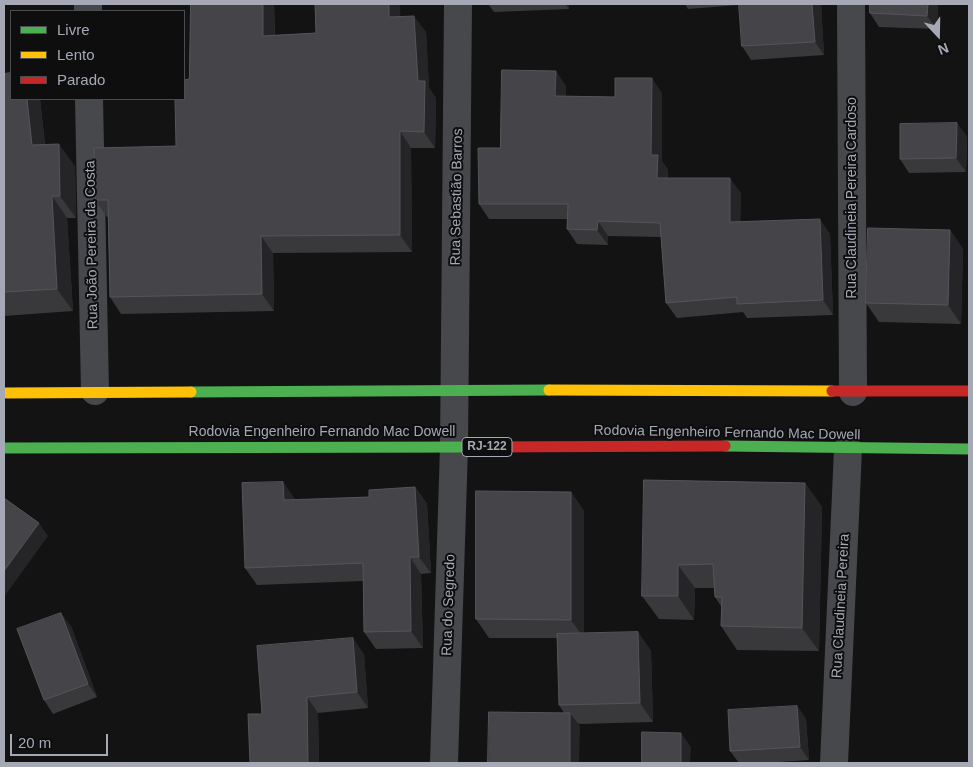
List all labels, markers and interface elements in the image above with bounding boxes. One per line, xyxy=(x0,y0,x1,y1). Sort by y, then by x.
legend xyxy=(10,10,185,100)
north arrow xyxy=(913,10,963,60)
text: Livre xyxy=(57,21,90,38)
text: N xyxy=(936,40,951,58)
text: Lento xyxy=(57,46,95,63)
text: Parado xyxy=(57,71,105,88)
street label: Rua Claudineia Pereira Cardoso xyxy=(844,97,860,299)
street label: Rua Sebastião Barros xyxy=(447,128,467,266)
street label: Rua João Pereira da Costa xyxy=(82,160,102,330)
street label: Rodovia Engenheiro Fernando Mac Dowell xyxy=(593,422,861,444)
street label: Rodovia Engenheiro Fernando Mac Dowell xyxy=(189,424,455,440)
road number: RJ-122 xyxy=(462,438,512,457)
street label: Rua Claudineia Pereira xyxy=(829,533,853,679)
street label: Rua do Segredo xyxy=(439,554,459,656)
scale bar xyxy=(12,724,110,756)
text: 20 m xyxy=(18,734,51,751)

